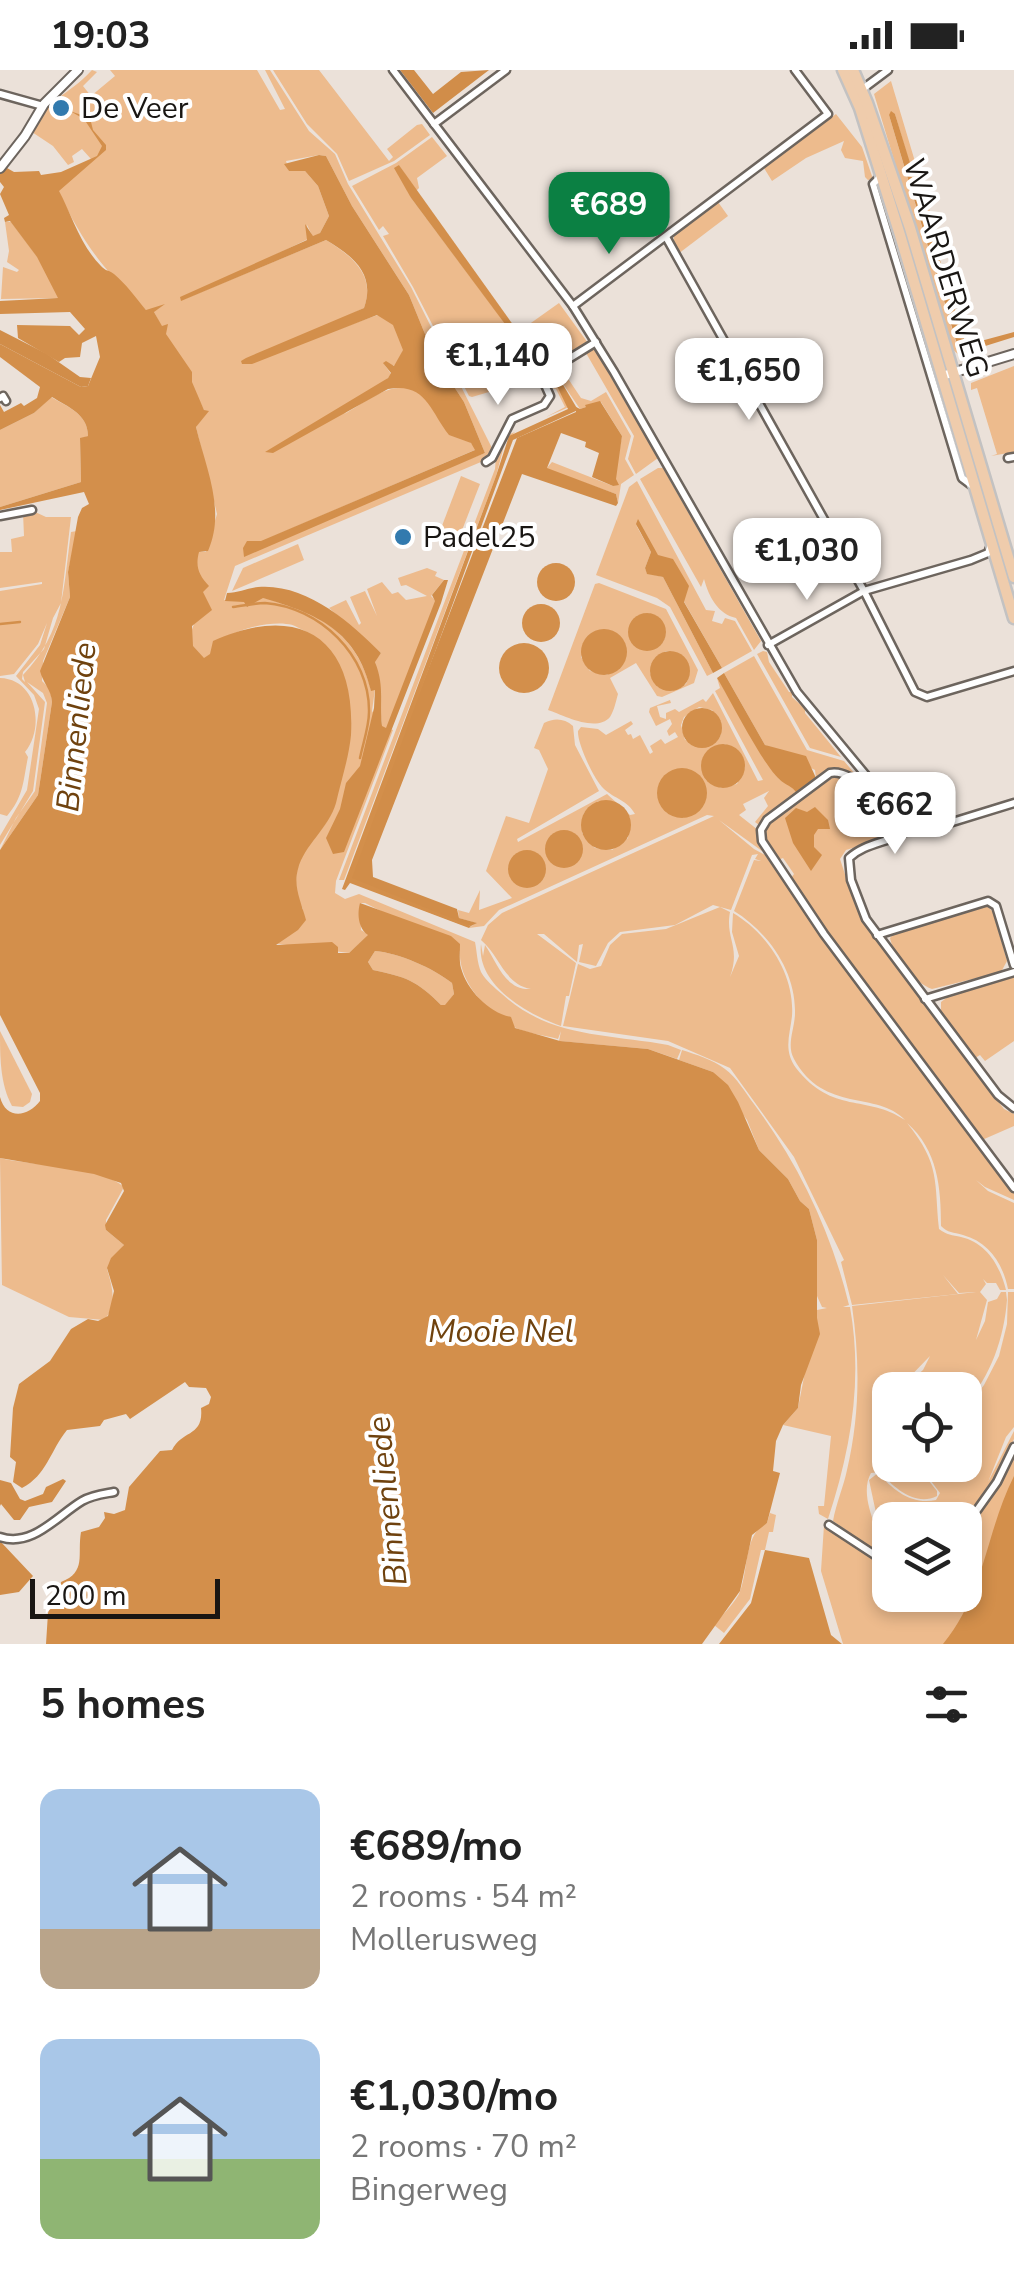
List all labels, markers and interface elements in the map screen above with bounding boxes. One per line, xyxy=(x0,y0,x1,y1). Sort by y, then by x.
text: 19:03 xyxy=(50,10,151,61)
place label: De Veer xyxy=(81,88,189,129)
marker: De Veer xyxy=(50,97,72,119)
street label: WAARDERWEG xyxy=(893,154,998,383)
pin: €689 xyxy=(550,172,668,257)
text: €689 xyxy=(571,183,647,226)
pin: €1,140 xyxy=(417,323,579,408)
text: €1,140 xyxy=(446,334,550,377)
pin: €1,650 xyxy=(668,338,830,423)
text: €1,650 xyxy=(697,349,801,392)
place label: Padel25 xyxy=(423,517,536,558)
pin: €1,030 xyxy=(726,518,888,603)
marker: Padel25 xyxy=(392,526,414,548)
text: €1,030 xyxy=(755,529,859,572)
water label: Binnenliede xyxy=(46,640,107,814)
pin: €662 xyxy=(836,772,954,857)
text: €662 xyxy=(857,783,933,826)
water label: Mooie Nel xyxy=(428,1310,574,1353)
map controls xyxy=(872,1372,982,1612)
button: locate xyxy=(872,1372,982,1482)
water label: Binnenliede xyxy=(357,1414,418,1588)
button: layers xyxy=(872,1502,982,1612)
scale bar xyxy=(30,1574,220,1618)
text: 200 m xyxy=(45,1577,127,1615)
text: 5 homes xyxy=(40,1676,205,1733)
icon: filters xyxy=(919,1677,974,1732)
text: €689/mo xyxy=(350,1818,522,1875)
icon: home xyxy=(120,1829,240,1949)
text: 2 rooms · 54 m² xyxy=(350,1875,577,1918)
text: Mollerusweg xyxy=(350,1918,538,1961)
text: €1,030/mo xyxy=(350,2068,558,2125)
icon: home xyxy=(120,2079,240,2199)
text: 2 rooms · 70 m² xyxy=(350,2125,577,2168)
text: Bingerweg xyxy=(350,2168,508,2211)

